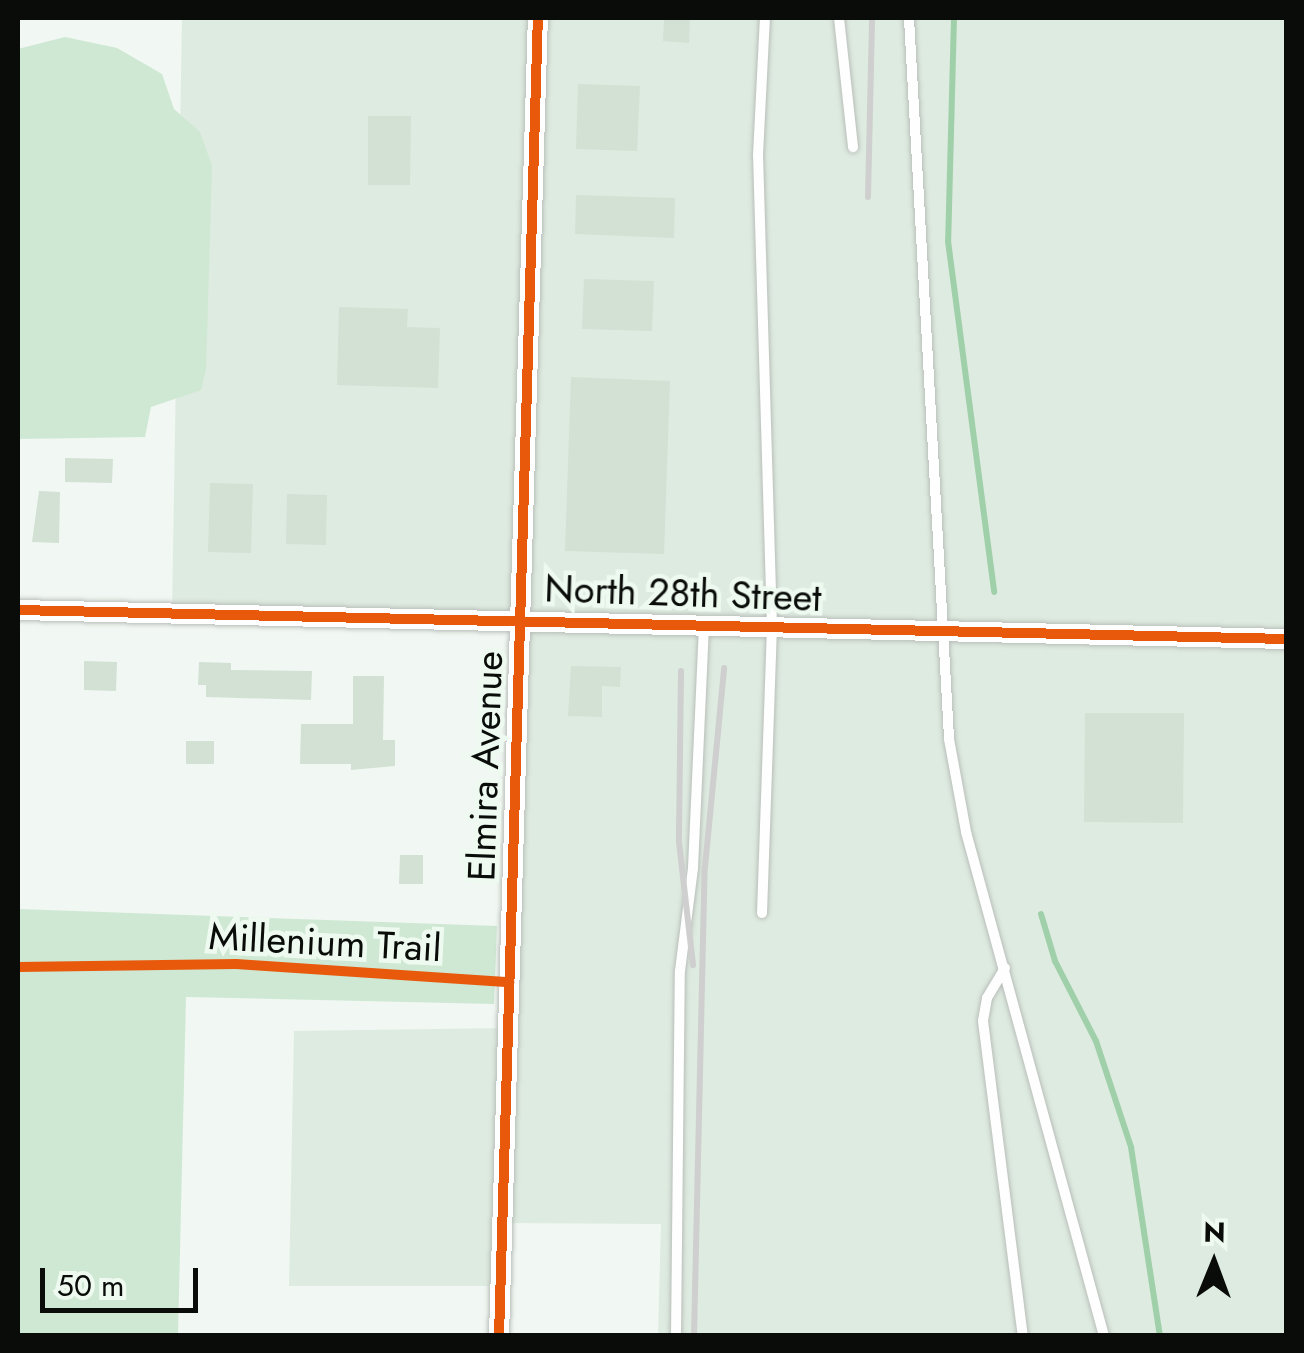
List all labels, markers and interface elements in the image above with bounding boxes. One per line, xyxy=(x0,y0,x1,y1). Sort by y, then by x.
street label: North 28th Street xyxy=(544,565,822,621)
street label: Elmira Avenue xyxy=(458,650,512,882)
street label: Millenium Trail xyxy=(207,913,443,971)
text: N xyxy=(1203,1212,1226,1253)
north arrow xyxy=(1164,1213,1264,1313)
scale bar xyxy=(45,1248,202,1310)
text: 50 m xyxy=(57,1264,124,1307)

